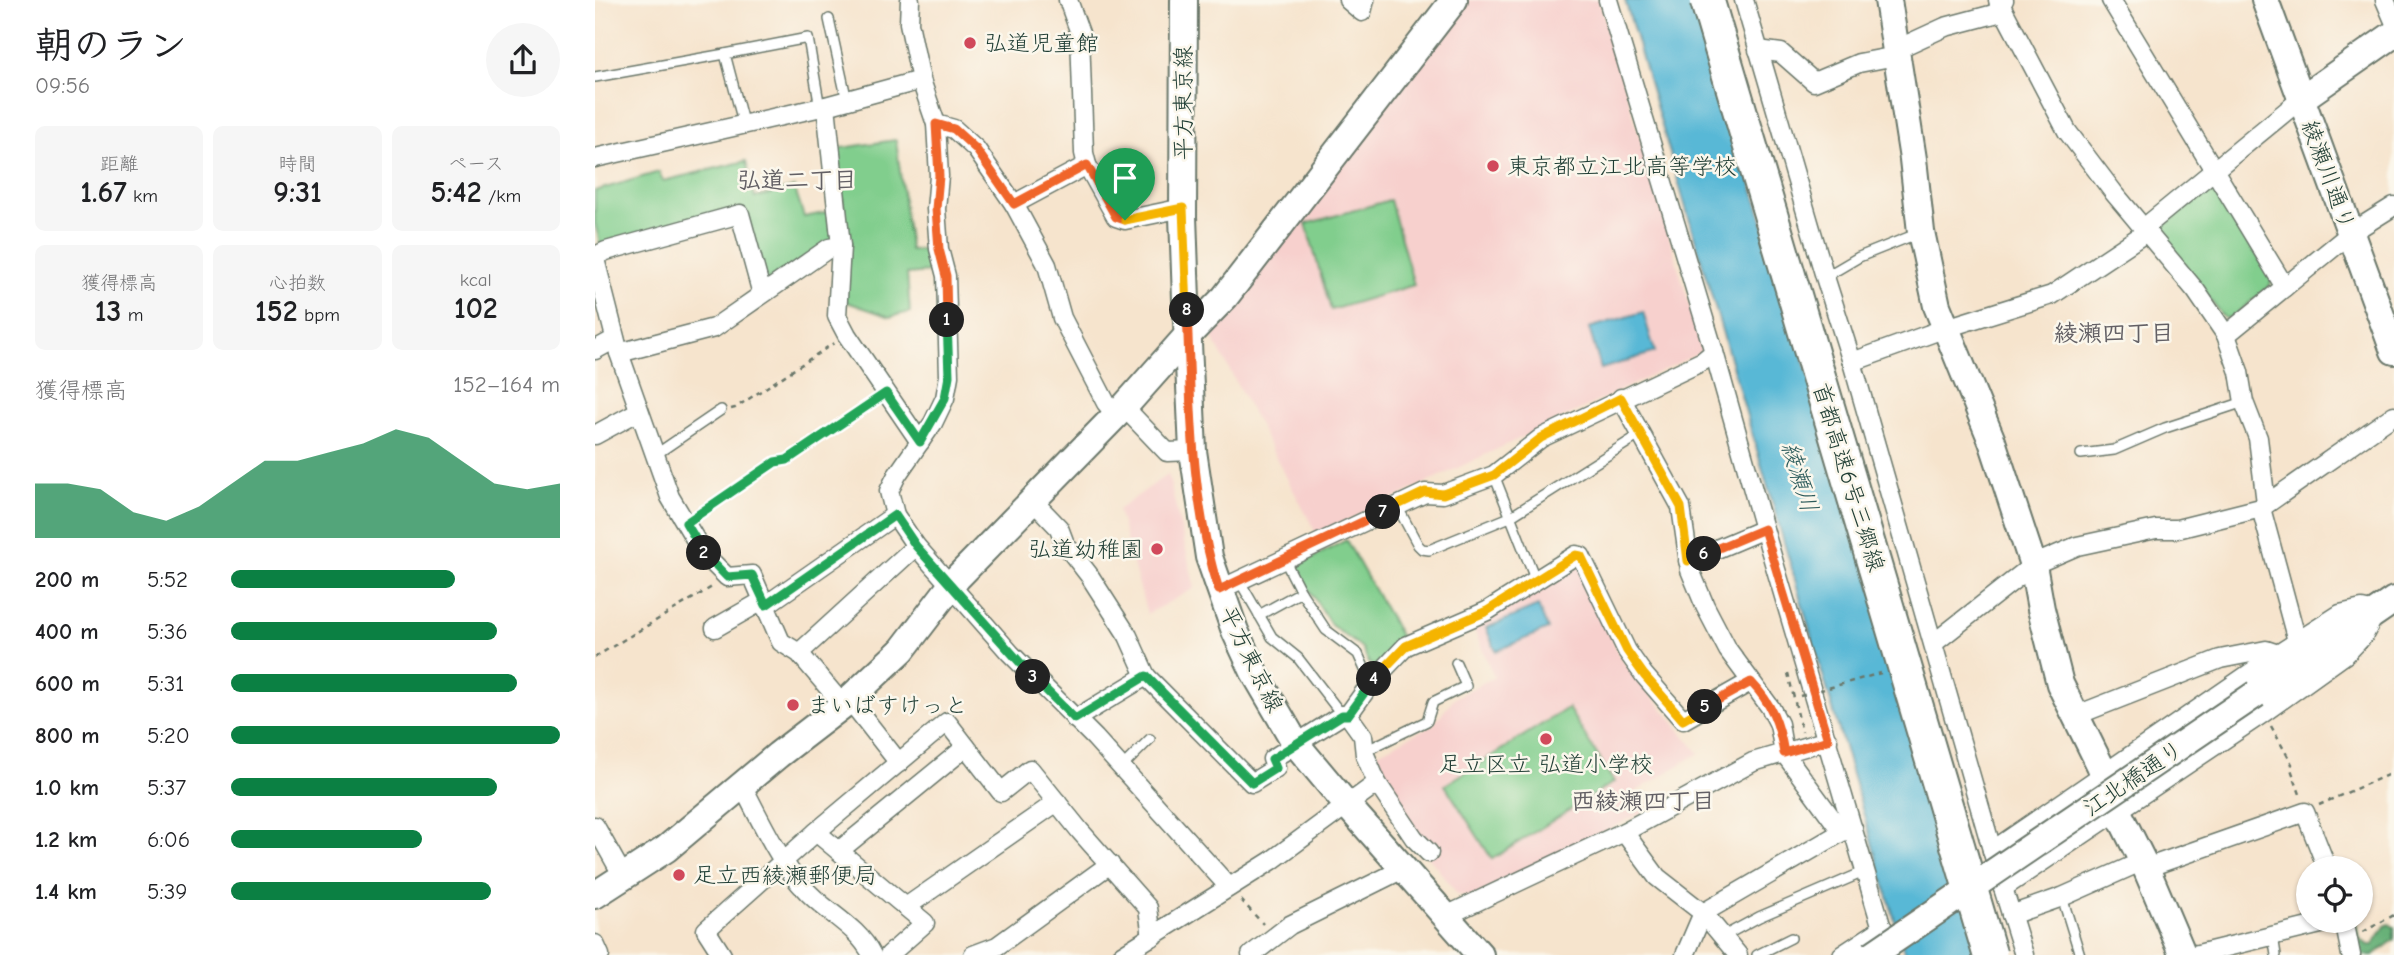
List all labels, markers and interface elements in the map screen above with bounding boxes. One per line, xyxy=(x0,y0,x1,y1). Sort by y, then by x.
button: share xyxy=(486,23,560,97)
text: 朝のラン xyxy=(35,24,187,68)
place label: 弘道児童館 xyxy=(984,30,1099,57)
marker: 弘道児童館 xyxy=(962,35,978,51)
street label: 平方東京線 xyxy=(1170,46,1197,161)
text: 09:56 xyxy=(35,72,90,99)
street label: 綾瀬川通り xyxy=(2296,117,2361,234)
pin xyxy=(1095,148,1155,220)
text: 距離 xyxy=(100,153,138,175)
text: 時間 xyxy=(278,153,317,175)
text: ペース xyxy=(448,153,504,175)
place label: 東京都立江北高等学校 xyxy=(1507,153,1737,180)
marker: 東京都立江北高等学校 xyxy=(1485,158,1501,174)
icon: arrive xyxy=(1106,159,1144,197)
district label: 弘道二丁目 xyxy=(737,166,857,194)
text: 1.67 xyxy=(80,175,127,210)
text: 9:31 xyxy=(273,175,322,210)
text: 5:42 xyxy=(430,175,482,210)
text: km xyxy=(127,185,158,207)
text: /km xyxy=(482,185,521,207)
text: kcal xyxy=(460,269,492,291)
text: 獲得標高 xyxy=(81,272,157,294)
text: 心拍数 xyxy=(269,272,326,294)
text: 102 xyxy=(454,291,498,326)
pin: 8 xyxy=(1169,292,1205,328)
text: 13 xyxy=(95,294,121,329)
text: 152 xyxy=(255,294,298,329)
text: 8 xyxy=(1182,298,1191,320)
pin: 1 xyxy=(929,302,965,338)
text: m xyxy=(121,304,143,326)
text: bpm xyxy=(298,304,340,326)
text: 1 xyxy=(943,308,950,330)
district label: 綾瀬四丁目 xyxy=(2054,319,2174,347)
text: 152–164 m xyxy=(453,371,560,398)
text: 獲得標高 xyxy=(35,377,127,404)
street label: 首都高速6号三郷線 xyxy=(1807,379,1890,575)
water label: 綾瀬川 xyxy=(1776,438,1824,516)
pin: 7 xyxy=(1365,494,1401,530)
text: 7 xyxy=(1378,500,1387,522)
pin: 2 xyxy=(687,536,721,570)
place label: 弘道幼稚園 xyxy=(1028,536,1143,563)
pin: 6 xyxy=(1687,536,1721,572)
text: 2 xyxy=(699,541,708,563)
marker: 弘道幼稚園 xyxy=(1149,541,1165,557)
text: 6 xyxy=(1699,542,1708,564)
text: 200 m xyxy=(35,566,99,593)
text: 5:52 xyxy=(147,566,188,593)
street label: 平方東京線 xyxy=(1214,602,1289,717)
text: 400 m xyxy=(35,618,99,645)
text: 5:36 xyxy=(147,618,188,645)
pin: 3 xyxy=(1015,660,1051,694)
pin: 4 xyxy=(1357,662,1391,696)
text: 3 xyxy=(1028,665,1037,687)
text: 4 xyxy=(1369,667,1378,689)
text: 600 m xyxy=(35,670,100,697)
text: 5:31 xyxy=(147,670,184,697)
pin: 5 xyxy=(1687,690,1723,724)
place label: まいばすけっと xyxy=(807,692,968,719)
text: 5 xyxy=(1699,695,1710,717)
marker: まいばすけっと xyxy=(785,697,801,713)
text: 800 m xyxy=(35,722,100,749)
text: 5:20 xyxy=(147,722,190,749)
marker: 足立区立 弘道小学校 xyxy=(1538,731,1554,747)
street label: 江北橋通り xyxy=(2078,735,2188,822)
place label: 足立区立 弘道小学校 xyxy=(1439,751,1653,778)
text: 1.0 km xyxy=(35,774,99,801)
text: 5:37 xyxy=(147,774,186,801)
district label: 西綾瀬四丁目 xyxy=(1571,787,1715,815)
text: 1.2 km xyxy=(35,826,97,853)
text: 6:06 xyxy=(147,826,190,853)
map controls xyxy=(2296,856,2373,933)
button: locate xyxy=(2296,856,2373,933)
place label: 足立西綾瀬郵便局 xyxy=(693,862,877,889)
marker: 足立西綾瀬郵便局 xyxy=(671,867,687,883)
text: 1.4 km xyxy=(35,878,97,905)
text: 5:39 xyxy=(147,878,187,905)

